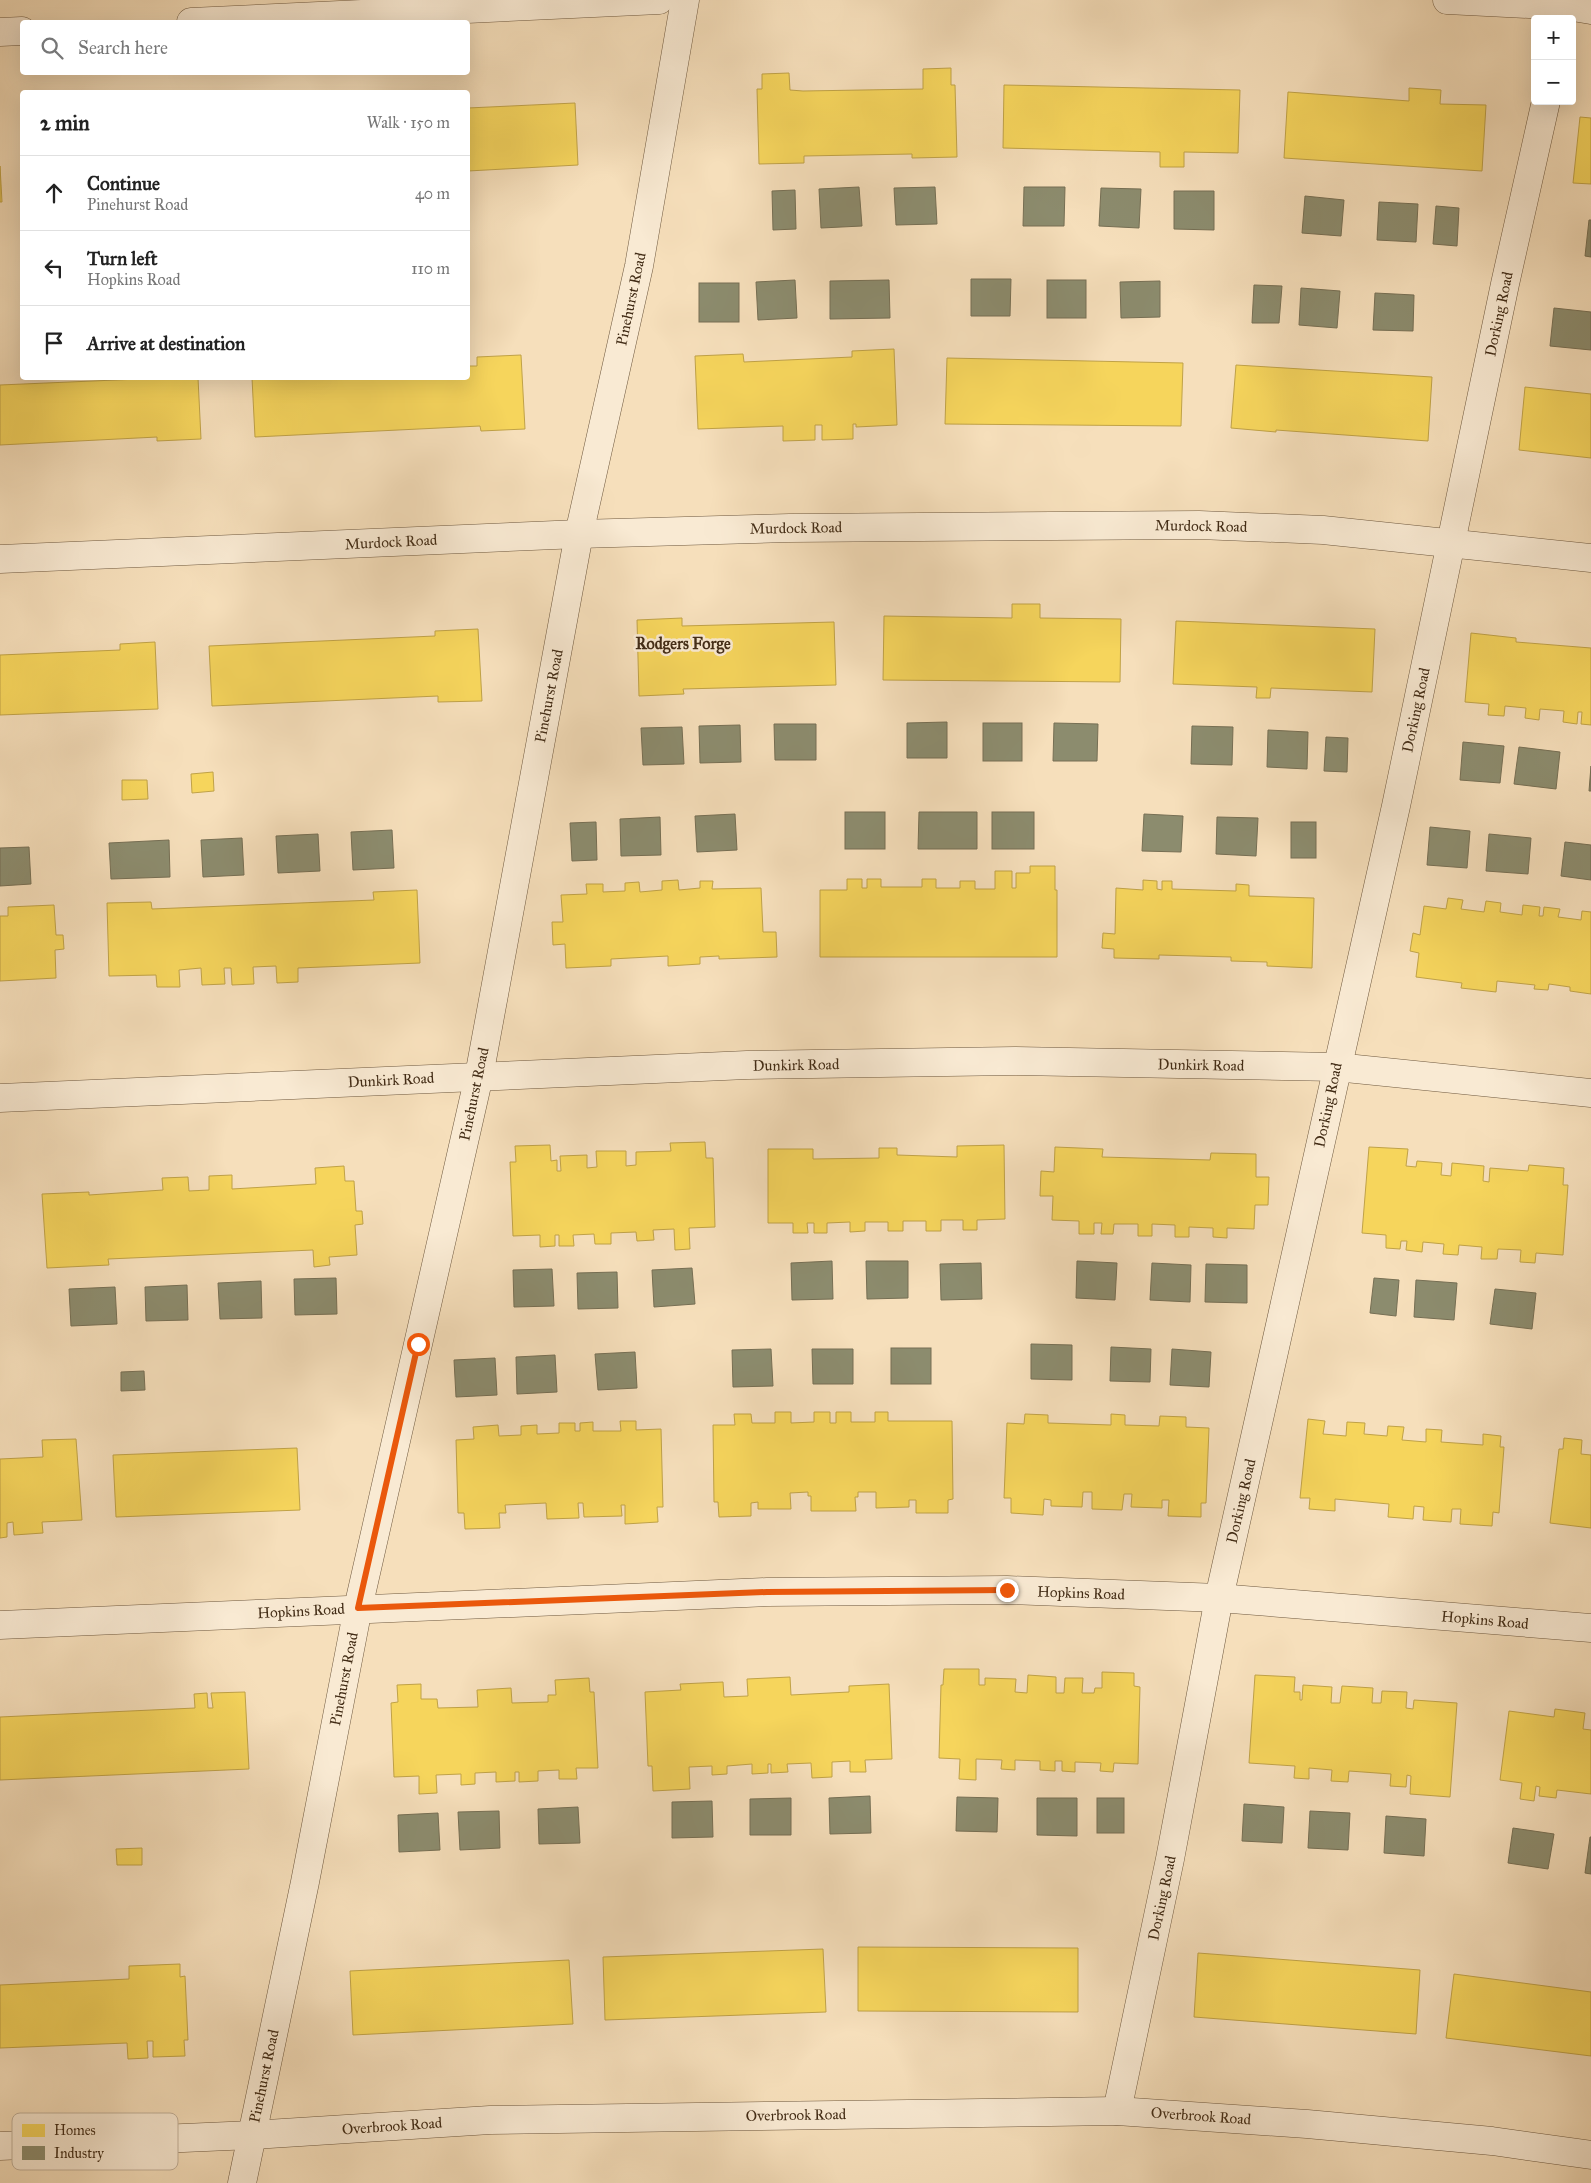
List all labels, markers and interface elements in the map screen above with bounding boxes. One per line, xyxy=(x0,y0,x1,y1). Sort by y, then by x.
map controls xyxy=(1531,15,1576,105)
button: + xyxy=(1531,15,1576,60)
search box xyxy=(20,20,470,75)
icon: search xyxy=(38,34,66,62)
text: Search here xyxy=(78,36,168,59)
button: − xyxy=(1531,60,1576,105)
text: 2 min xyxy=(40,110,90,136)
text: Walk · 150 m xyxy=(367,113,450,132)
text: Continue xyxy=(87,172,160,195)
icon: ahead xyxy=(40,179,68,207)
text: 40 m xyxy=(415,184,450,203)
text: Pinehurst Road xyxy=(87,195,188,214)
text: Turn left xyxy=(87,247,157,270)
street label: Pinehurst Road xyxy=(612,250,650,347)
icon: left xyxy=(40,254,68,282)
text: 110 m xyxy=(411,259,450,278)
street label: Dorking Road xyxy=(1481,269,1517,358)
text: Hopkins Road xyxy=(87,270,181,289)
icon: arrive xyxy=(40,329,68,357)
text: Arrive at destination xyxy=(87,332,245,355)
street label: Murdock Road xyxy=(1155,516,1248,536)
street label: Murdock Road xyxy=(750,518,843,538)
street label: Murdock Road xyxy=(344,531,438,553)
district label: Rodgers Forge xyxy=(635,634,731,654)
street label: Pinehurst Road xyxy=(531,647,567,744)
street label: Dorking Road xyxy=(1398,665,1434,754)
street label: Pinehurst Road xyxy=(455,1045,493,1142)
street label: Dunkirk Road xyxy=(752,1055,840,1075)
street label: Dunkirk Road xyxy=(1157,1055,1245,1075)
street label: Dorking Road xyxy=(1310,1060,1346,1149)
street label: Dunkirk Road xyxy=(347,1069,435,1091)
route start xyxy=(407,1333,430,1356)
street label: Dorking Road xyxy=(1223,1456,1260,1545)
route end xyxy=(996,1579,1019,1602)
street label: Hopkins Road xyxy=(1037,1582,1126,1604)
street label: Hopkins Road xyxy=(257,1600,346,1622)
street label: Hopkins Road xyxy=(1441,1607,1530,1633)
street label: Pinehurst Road xyxy=(326,1630,362,1727)
street label: Dorking Road xyxy=(1144,1853,1180,1942)
street label: Pinehurst Road xyxy=(245,2027,283,2124)
street label: Overbrook Road xyxy=(1150,2104,1252,2129)
street label: Overbrook Road xyxy=(746,2105,847,2125)
legend xyxy=(12,2113,178,2170)
street label: Overbrook Road xyxy=(341,2113,443,2138)
text: Homes xyxy=(54,2122,96,2139)
text: Industry xyxy=(54,2145,104,2162)

